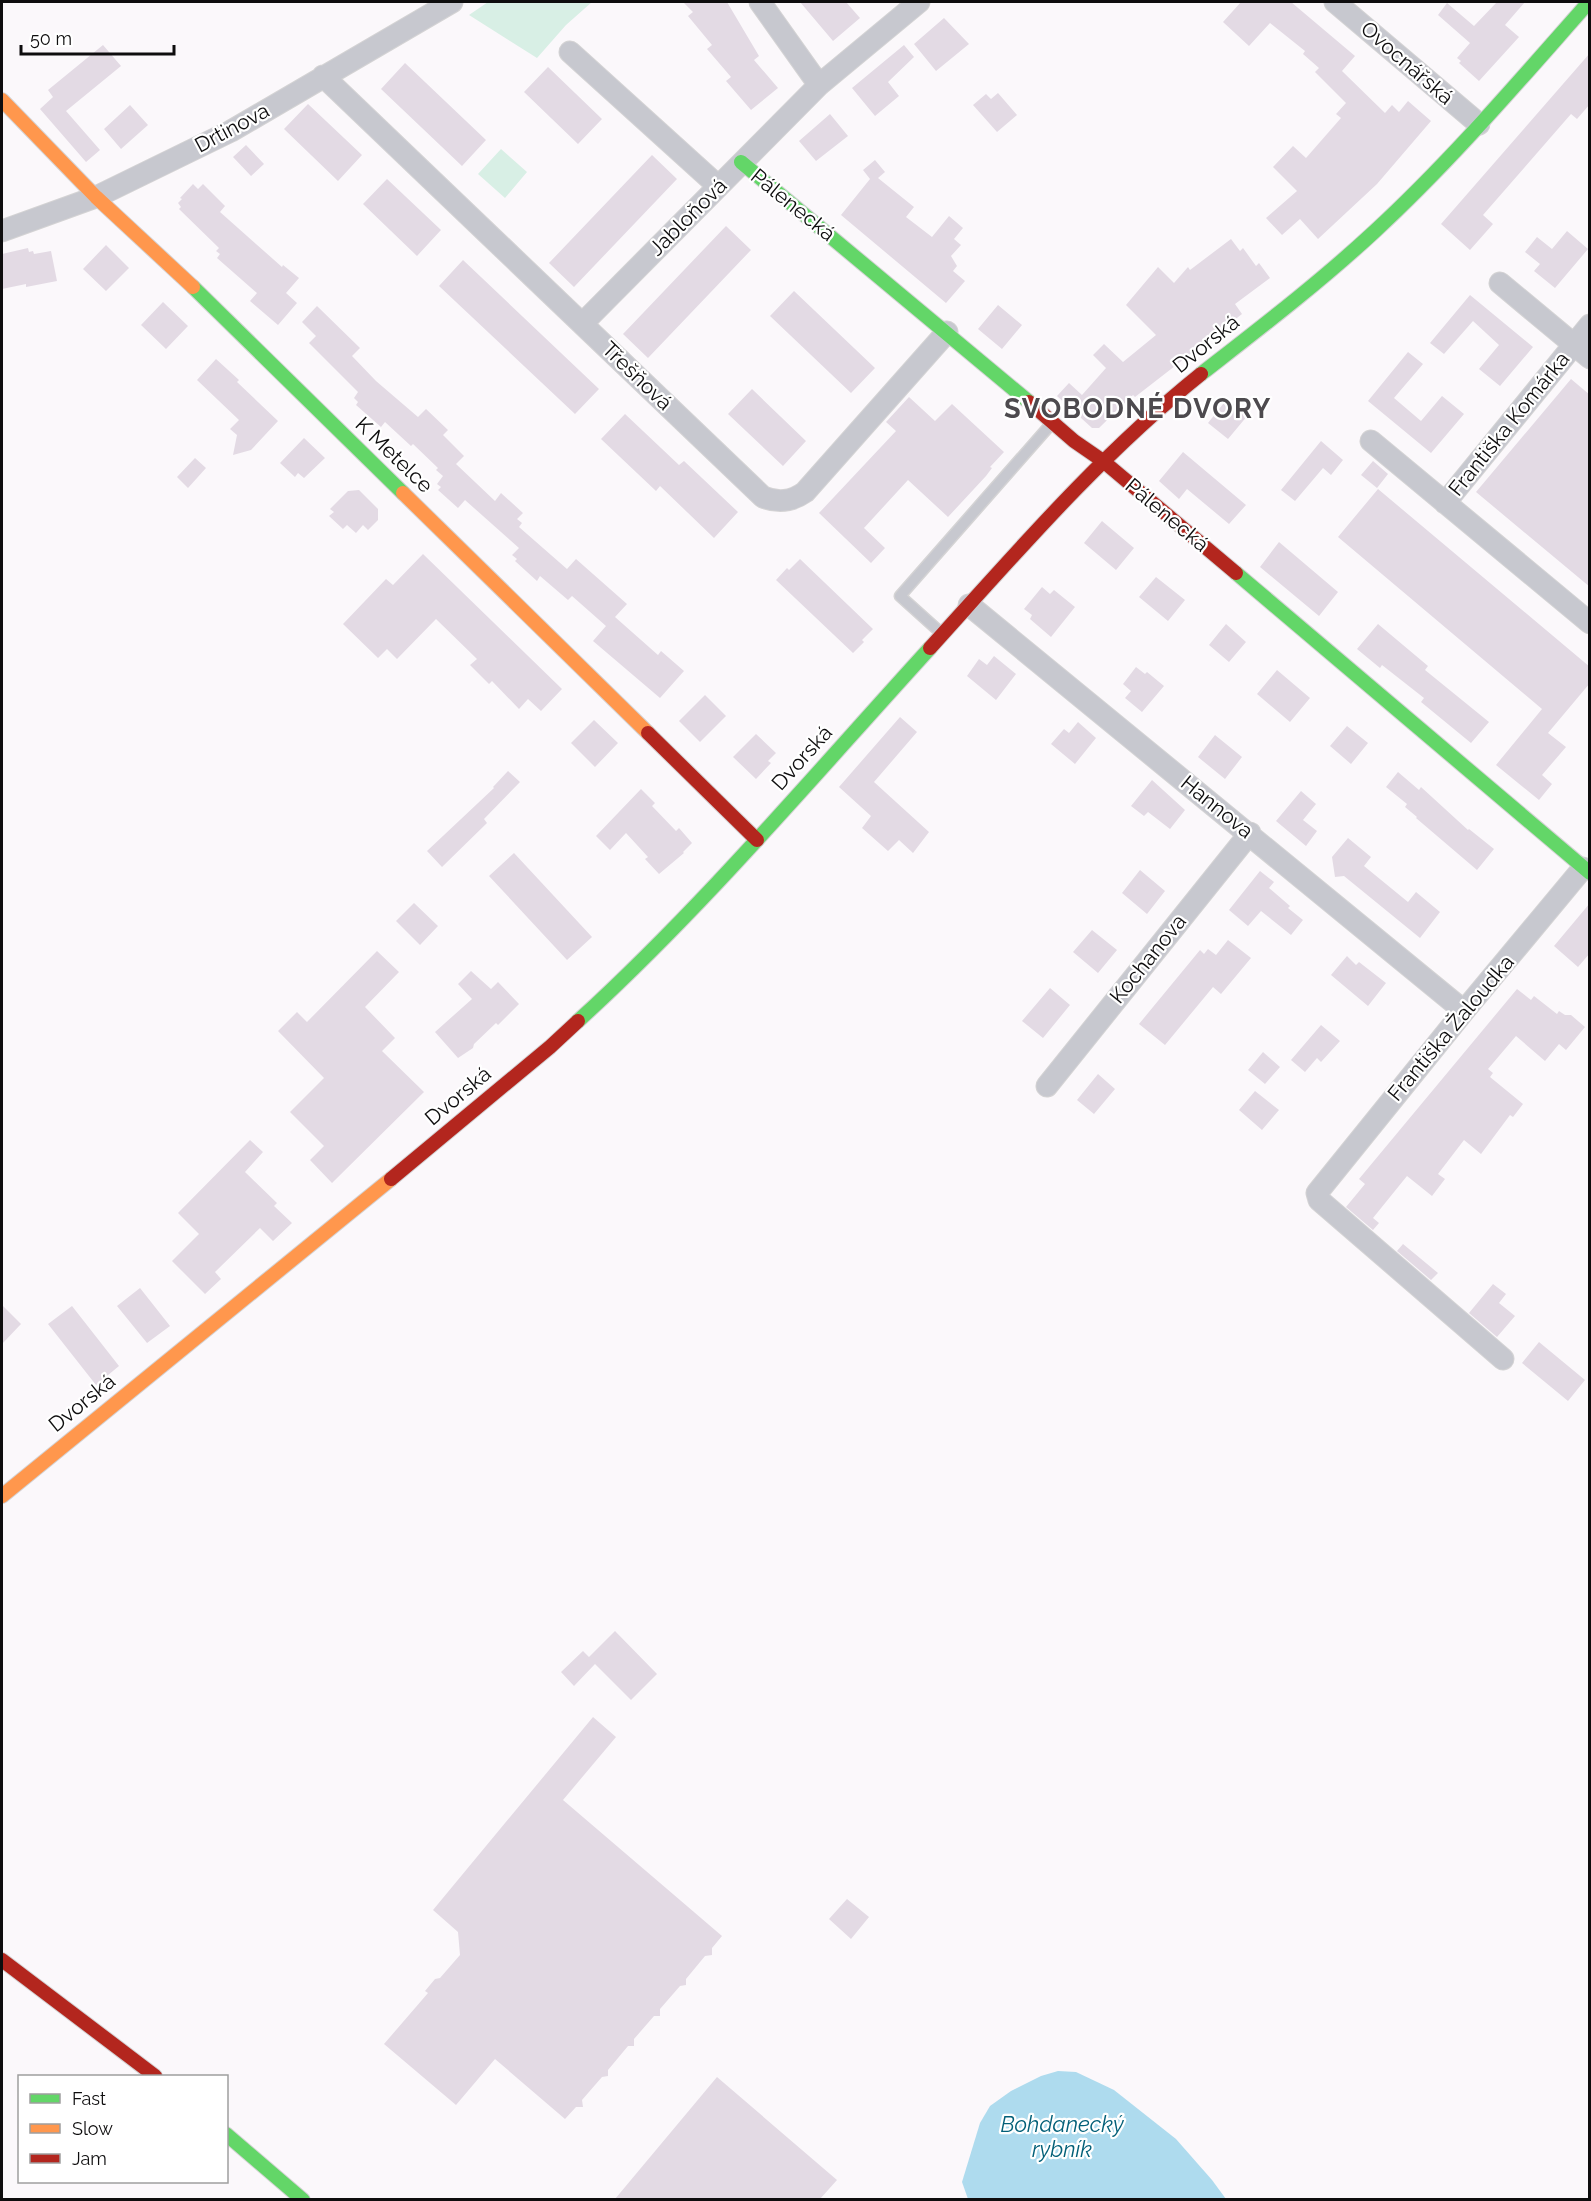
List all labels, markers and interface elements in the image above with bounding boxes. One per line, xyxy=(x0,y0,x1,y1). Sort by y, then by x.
street label: Ovocnářská xyxy=(1356,16,1459,110)
scale bar xyxy=(21,18,174,56)
text: 50 m xyxy=(30,28,72,49)
street label: Drtinova xyxy=(190,98,273,158)
street label: Pálenecká xyxy=(746,163,840,246)
street label: Jabloňová xyxy=(644,173,732,261)
street label: Dvorská xyxy=(1167,309,1244,378)
street label: Třešňová xyxy=(597,336,678,415)
street label: Františka Komárka xyxy=(1443,347,1574,501)
district label: SVOBODNÉ DVORY xyxy=(1004,392,1272,424)
street label: K Metelce xyxy=(351,412,438,498)
street label: Pálenecká xyxy=(1121,473,1214,557)
street label: Dvorská xyxy=(766,720,837,795)
street label: Hannova xyxy=(1176,770,1259,843)
street label: Kochanova xyxy=(1104,909,1191,1008)
street label: Františka Žaloudka xyxy=(1382,950,1519,1106)
street label: Dvorská xyxy=(420,1061,496,1130)
street label: Dvorská xyxy=(43,1368,120,1437)
legend xyxy=(18,2075,228,2183)
text: Fast xyxy=(72,2088,106,2109)
water label: Bohdanecký rybník xyxy=(1000,2111,1125,2162)
text: Slow xyxy=(72,2118,113,2139)
text: Jam xyxy=(72,2148,107,2169)

